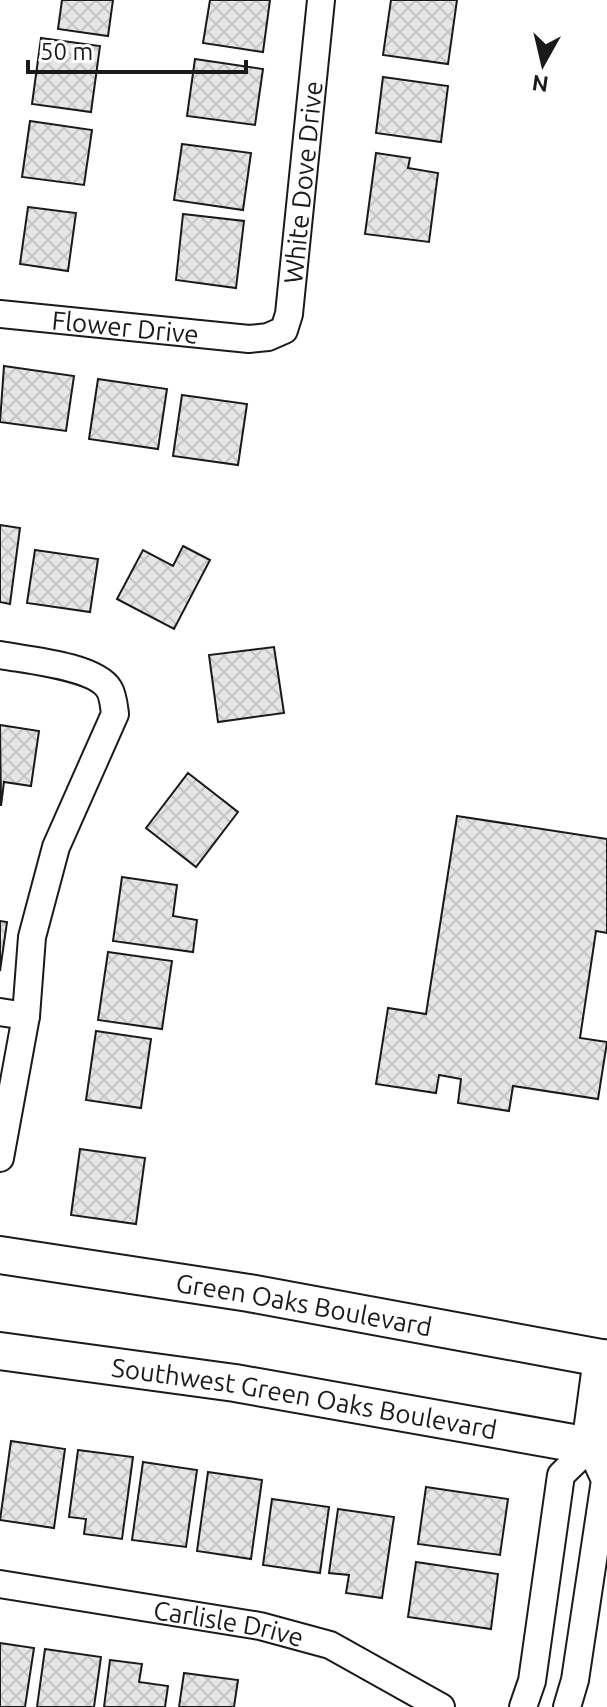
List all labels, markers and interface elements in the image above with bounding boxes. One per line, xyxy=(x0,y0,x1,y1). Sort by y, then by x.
scale bar xyxy=(28,24,246,74)
north arrow xyxy=(503,24,583,104)
text: 50 m xyxy=(40,38,93,65)
text: N xyxy=(530,71,550,98)
street label: White Dove Drive xyxy=(278,79,327,285)
street label: Flower Drive xyxy=(51,305,200,348)
street label: Green Oaks Boulevard xyxy=(174,1268,434,1341)
street label: Southwest Green Oaks Boulevard xyxy=(110,1352,499,1444)
street label: Carlisle Drive xyxy=(152,1595,307,1652)

